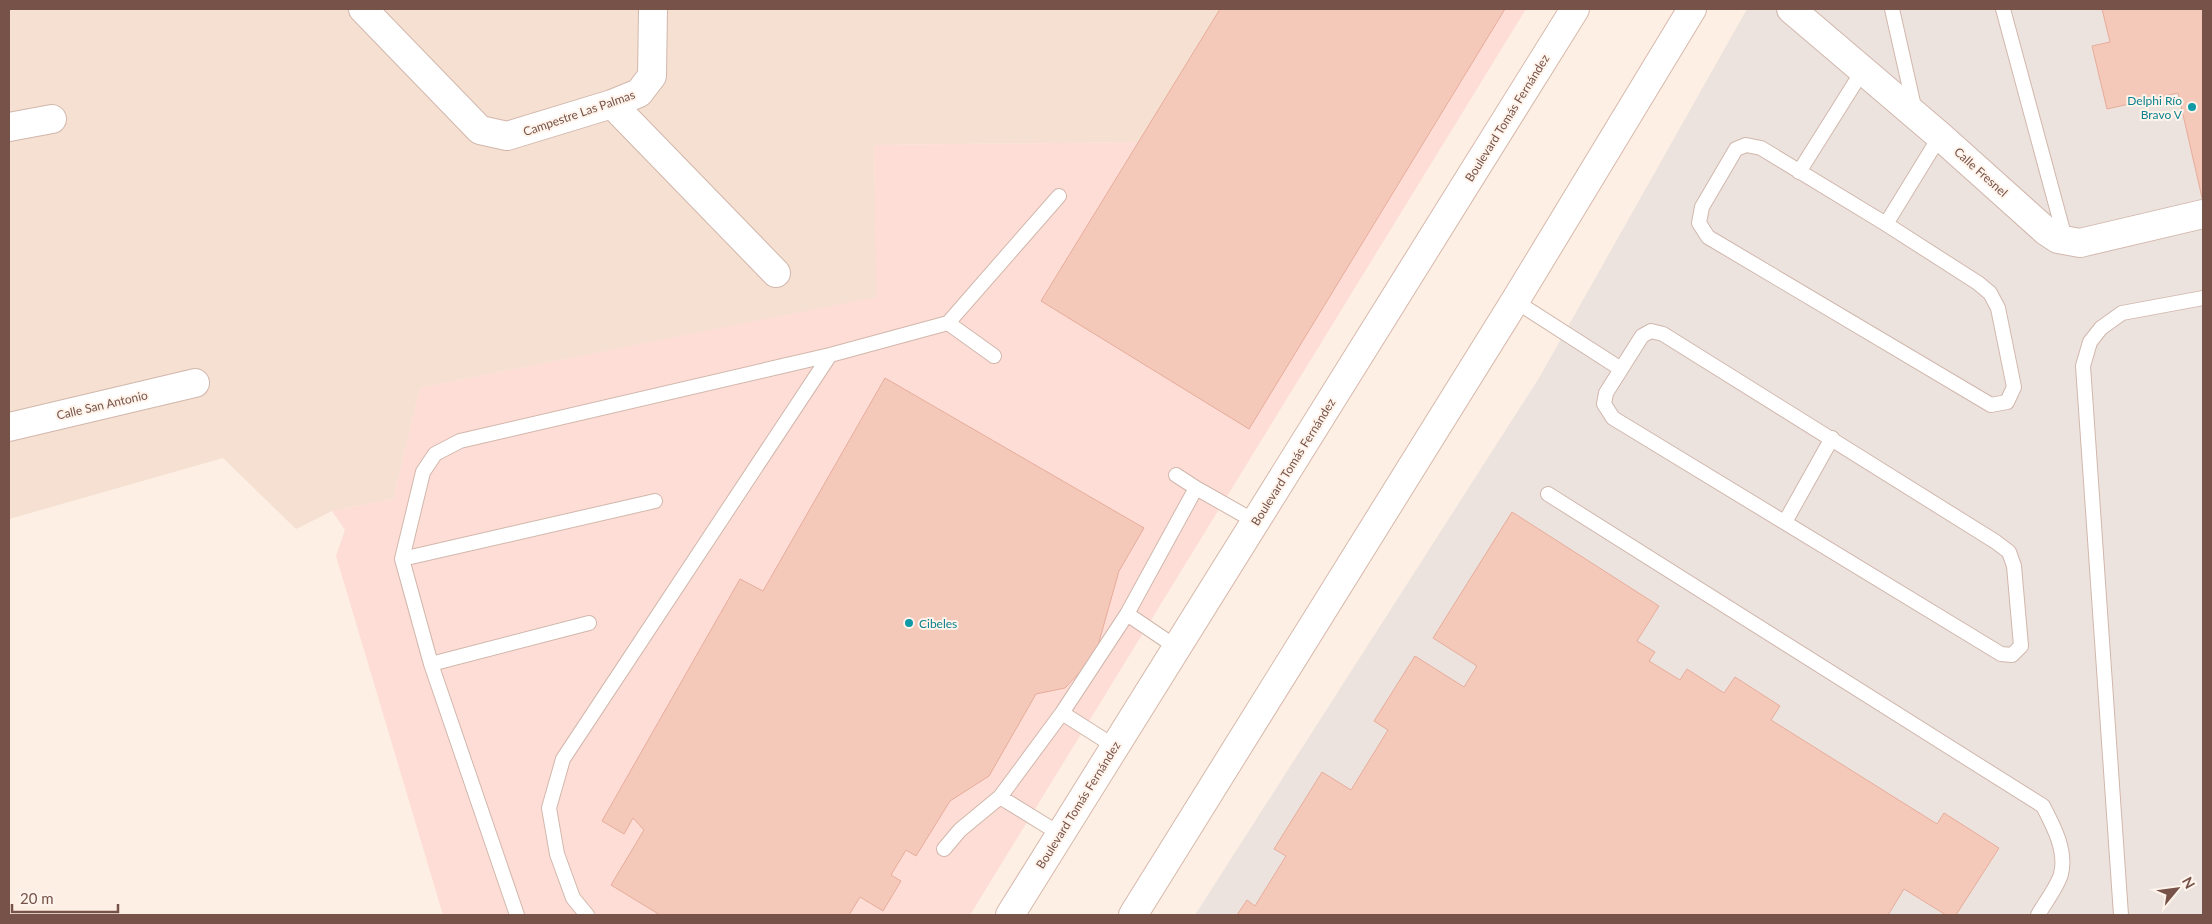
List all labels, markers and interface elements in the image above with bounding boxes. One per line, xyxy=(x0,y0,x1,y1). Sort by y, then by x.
street label: Boulevard Tomás Fernández xyxy=(1462,51,1553,184)
street label: Campestre Las Palmas xyxy=(521,87,637,139)
place label: Delphi Río Bravo V xyxy=(2127,93,2183,122)
marker: Delphi Río Bravo V xyxy=(2186,101,2198,113)
street label: Calle Fresnel xyxy=(1951,144,2011,200)
street label: Calle San Antonio xyxy=(55,387,149,423)
street label: Boulevard Tomás Fernández xyxy=(1248,395,1339,528)
place label: Cibeles xyxy=(919,616,957,631)
marker: Cibeles xyxy=(903,617,915,629)
street label: Boulevard Tomás Fernández xyxy=(1033,738,1124,871)
north arrow xyxy=(2152,864,2202,914)
text: N xyxy=(2179,874,2199,891)
scale bar xyxy=(12,882,119,914)
text: 20 m xyxy=(20,889,54,907)

